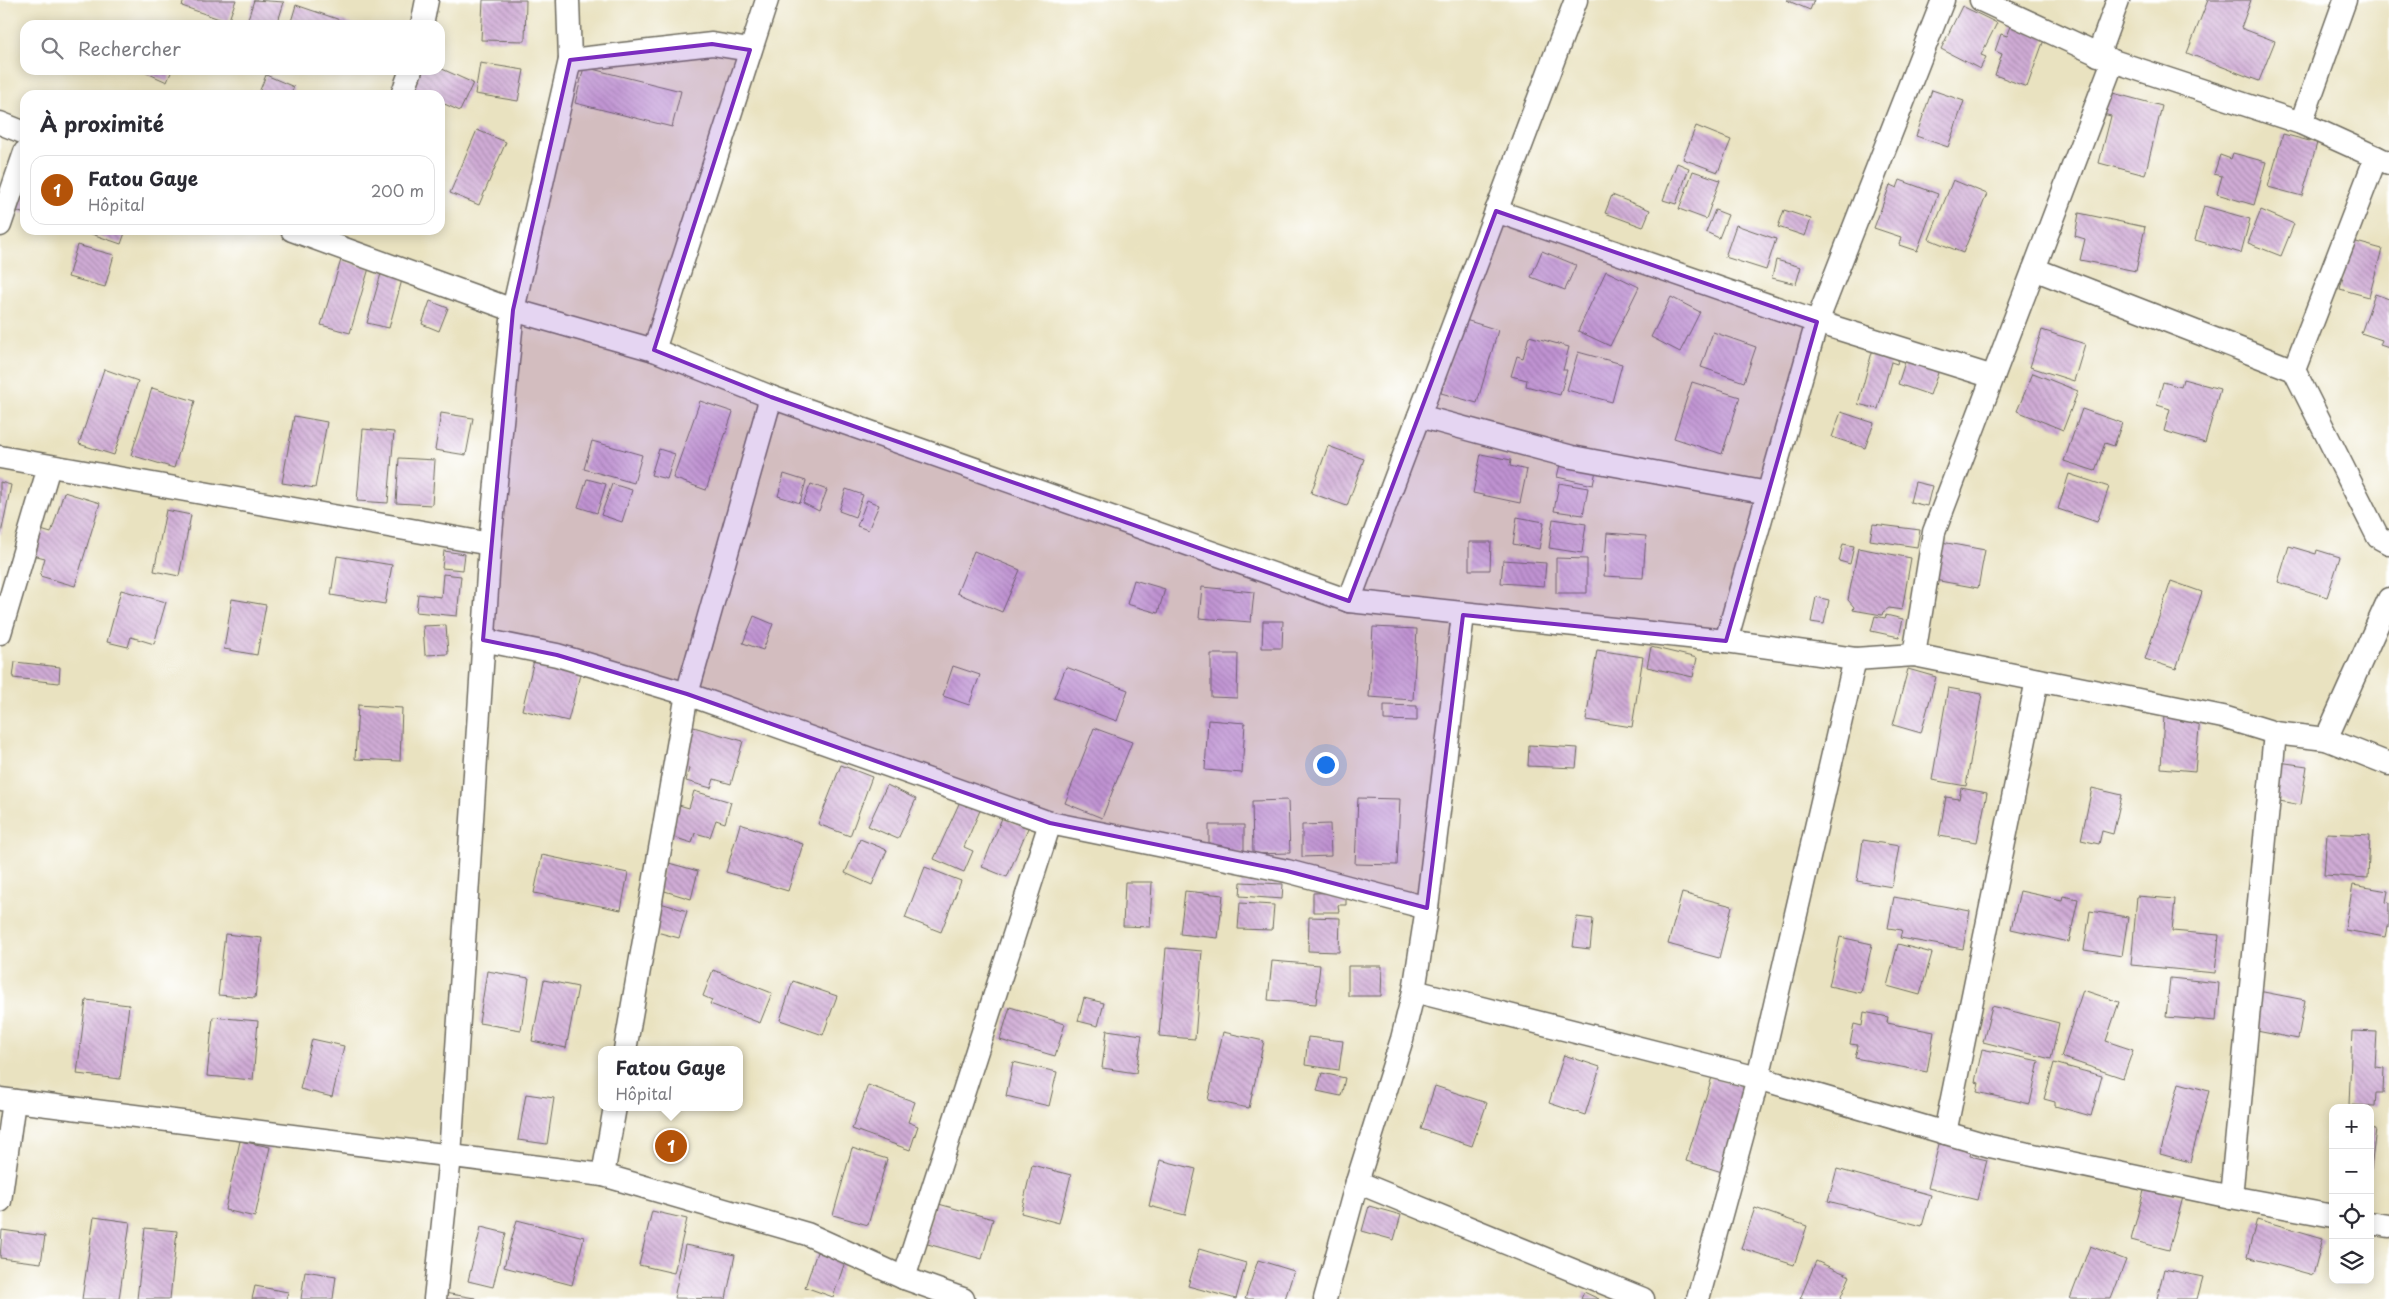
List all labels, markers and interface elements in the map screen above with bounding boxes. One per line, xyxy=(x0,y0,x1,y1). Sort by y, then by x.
search box xyxy=(20,20,445,75)
icon: search xyxy=(38,34,66,62)
text: Rechercher xyxy=(78,34,181,62)
text: À proximité xyxy=(40,107,164,139)
text: Fatou Gaye xyxy=(88,164,198,192)
text: 1 xyxy=(53,178,61,202)
text: 200 m xyxy=(371,178,424,202)
text: Hôpital xyxy=(88,192,145,216)
your location xyxy=(1313,752,1339,778)
popup xyxy=(598,1046,743,1111)
text: Fatou Gaye xyxy=(616,1053,726,1081)
text: Hôpital xyxy=(616,1081,672,1105)
map controls xyxy=(2329,1104,2374,1284)
button: + xyxy=(2329,1104,2374,1149)
pin: 1 xyxy=(655,1127,687,1165)
button: − xyxy=(2329,1149,2374,1194)
button: locate xyxy=(2329,1194,2374,1239)
button: layers xyxy=(2329,1239,2374,1284)

